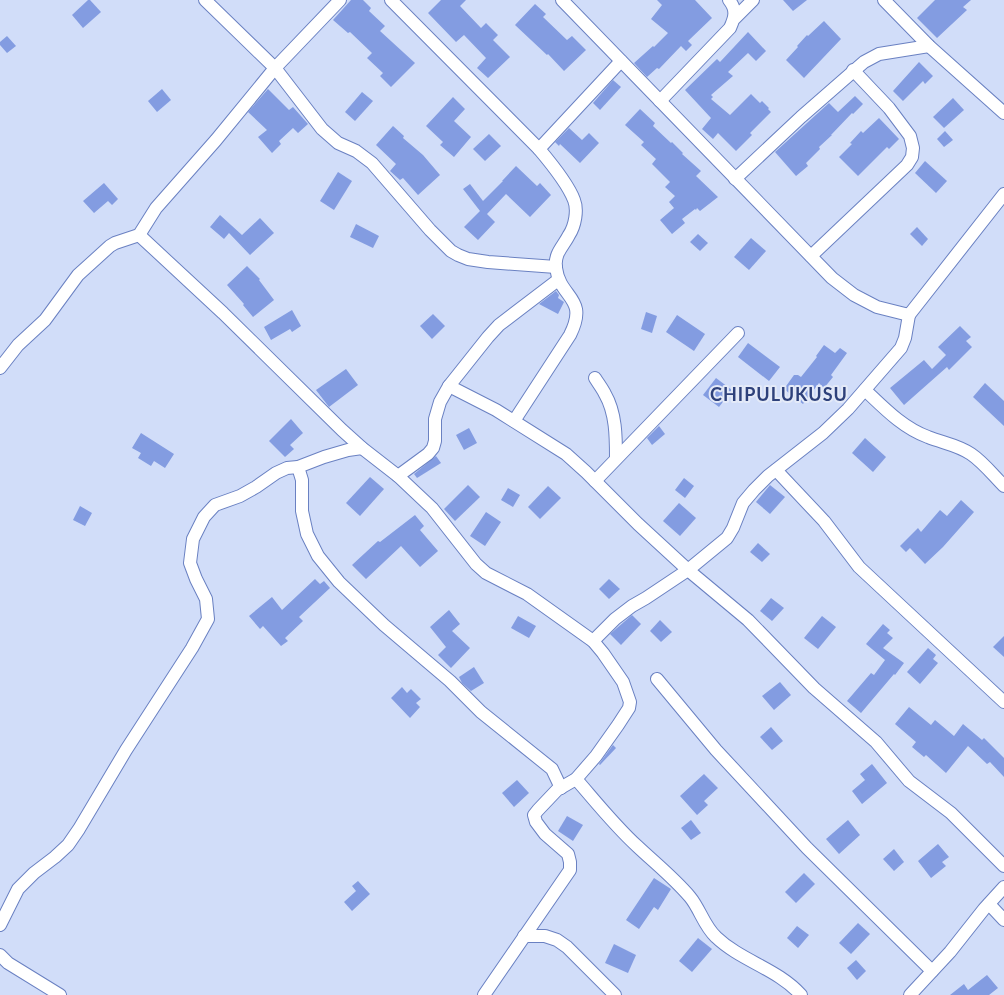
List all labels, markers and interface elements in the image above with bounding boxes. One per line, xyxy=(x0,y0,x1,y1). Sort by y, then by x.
district label: CHIPULUKUSU xyxy=(710,383,848,405)

